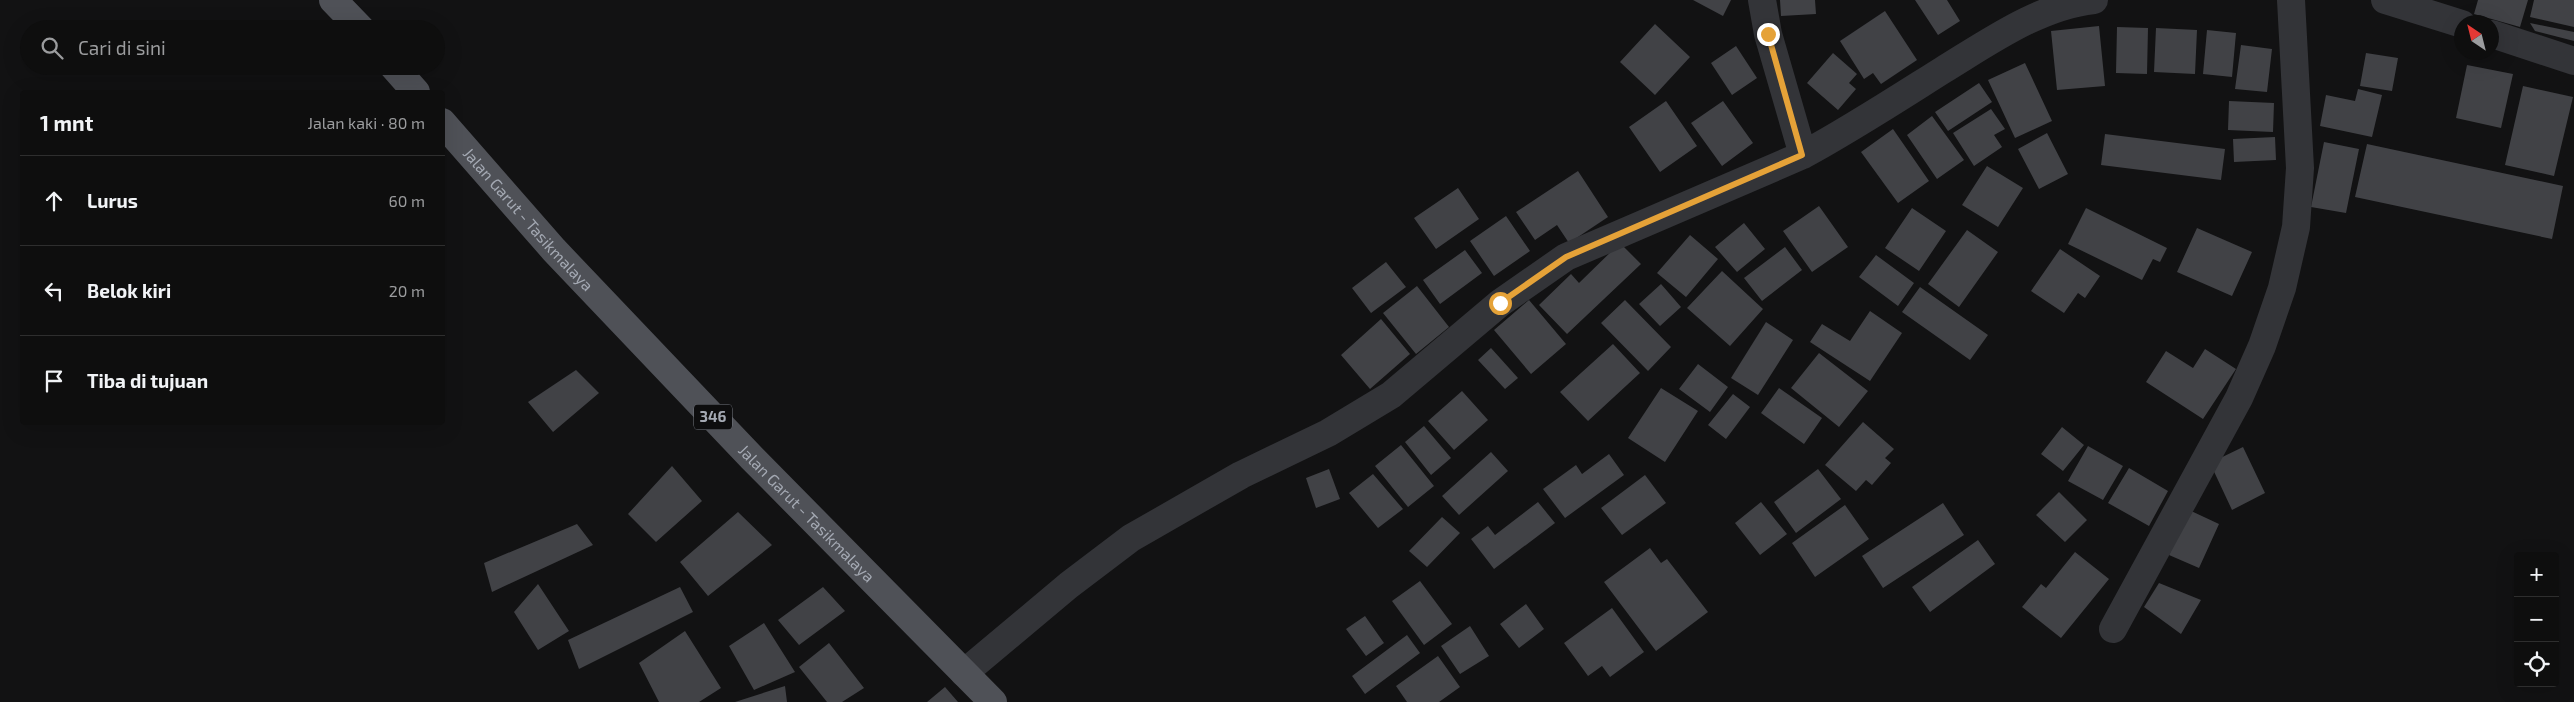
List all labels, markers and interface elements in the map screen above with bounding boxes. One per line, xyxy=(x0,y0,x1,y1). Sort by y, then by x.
north arrow xyxy=(2454,15,2499,60)
search box xyxy=(20,20,445,75)
route end xyxy=(1757,23,1780,46)
icon: search xyxy=(38,34,66,62)
text: Cari di sini xyxy=(78,36,166,59)
text: 1 mnt xyxy=(40,110,93,135)
text: Jalan kaki · 80 m xyxy=(307,113,425,132)
street label: Jalan Garut - Tasikmalaya xyxy=(460,143,598,294)
icon: ahead xyxy=(40,187,68,215)
text: Lurus xyxy=(87,189,138,212)
text: 60 m xyxy=(389,191,425,210)
icon: left xyxy=(40,277,68,305)
text: Belok kiri xyxy=(87,279,171,302)
text: 20 m xyxy=(389,281,425,300)
route start xyxy=(1489,292,1512,315)
icon: arrive xyxy=(40,367,68,395)
text: Tiba di tujuan xyxy=(87,369,208,392)
road number: 346 xyxy=(694,404,732,430)
street label: Jalan Garut - Tasikmalaya xyxy=(735,440,879,586)
map controls xyxy=(2514,552,2559,687)
button: + xyxy=(2514,552,2559,597)
button: − xyxy=(2514,597,2559,642)
button: locate xyxy=(2514,642,2559,687)

